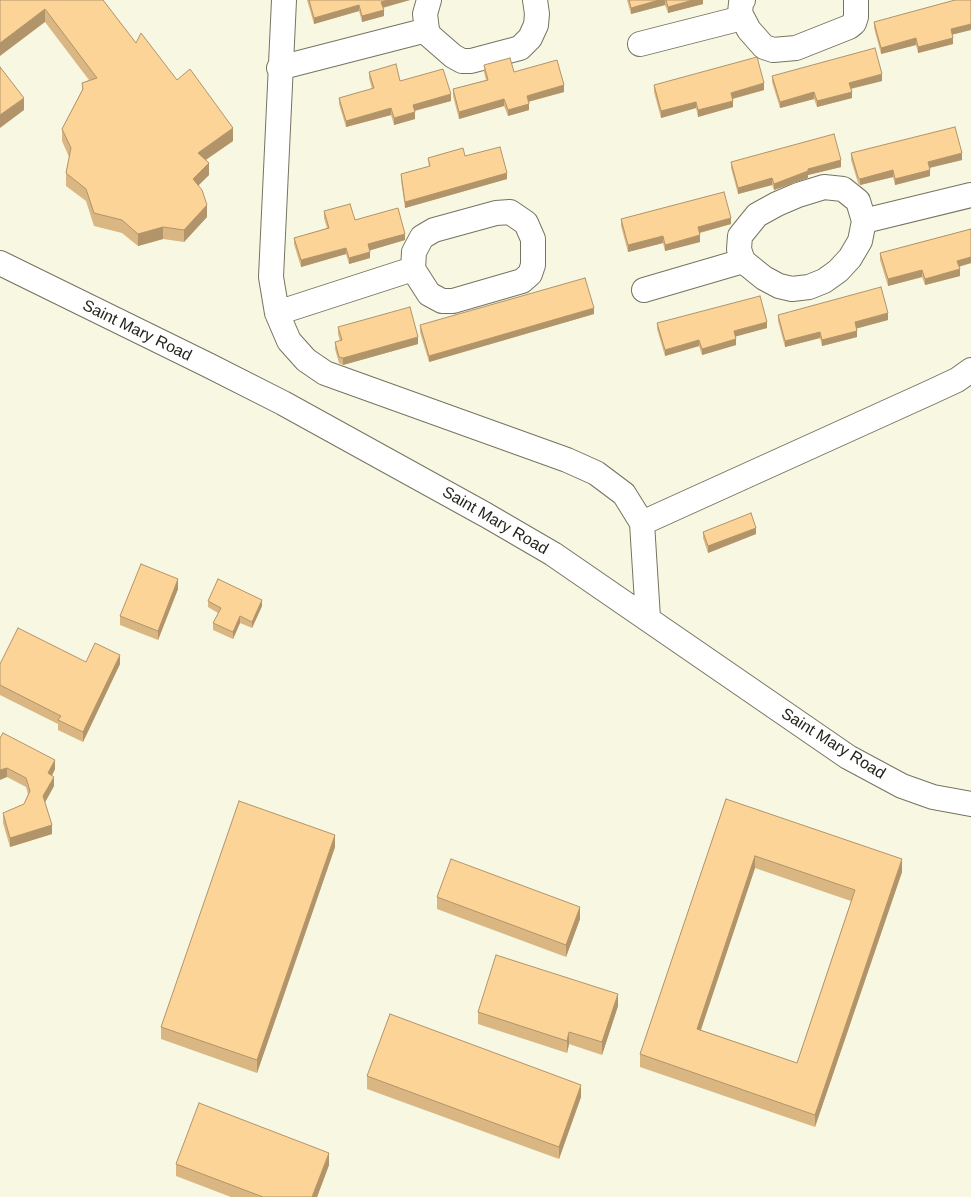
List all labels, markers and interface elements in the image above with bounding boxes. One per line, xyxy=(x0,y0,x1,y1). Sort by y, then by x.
street label: Saint Mary Road xyxy=(79,296,195,366)
street label: Saint Mary Road xyxy=(439,483,551,559)
street label: Saint Mary Road xyxy=(777,704,889,784)

